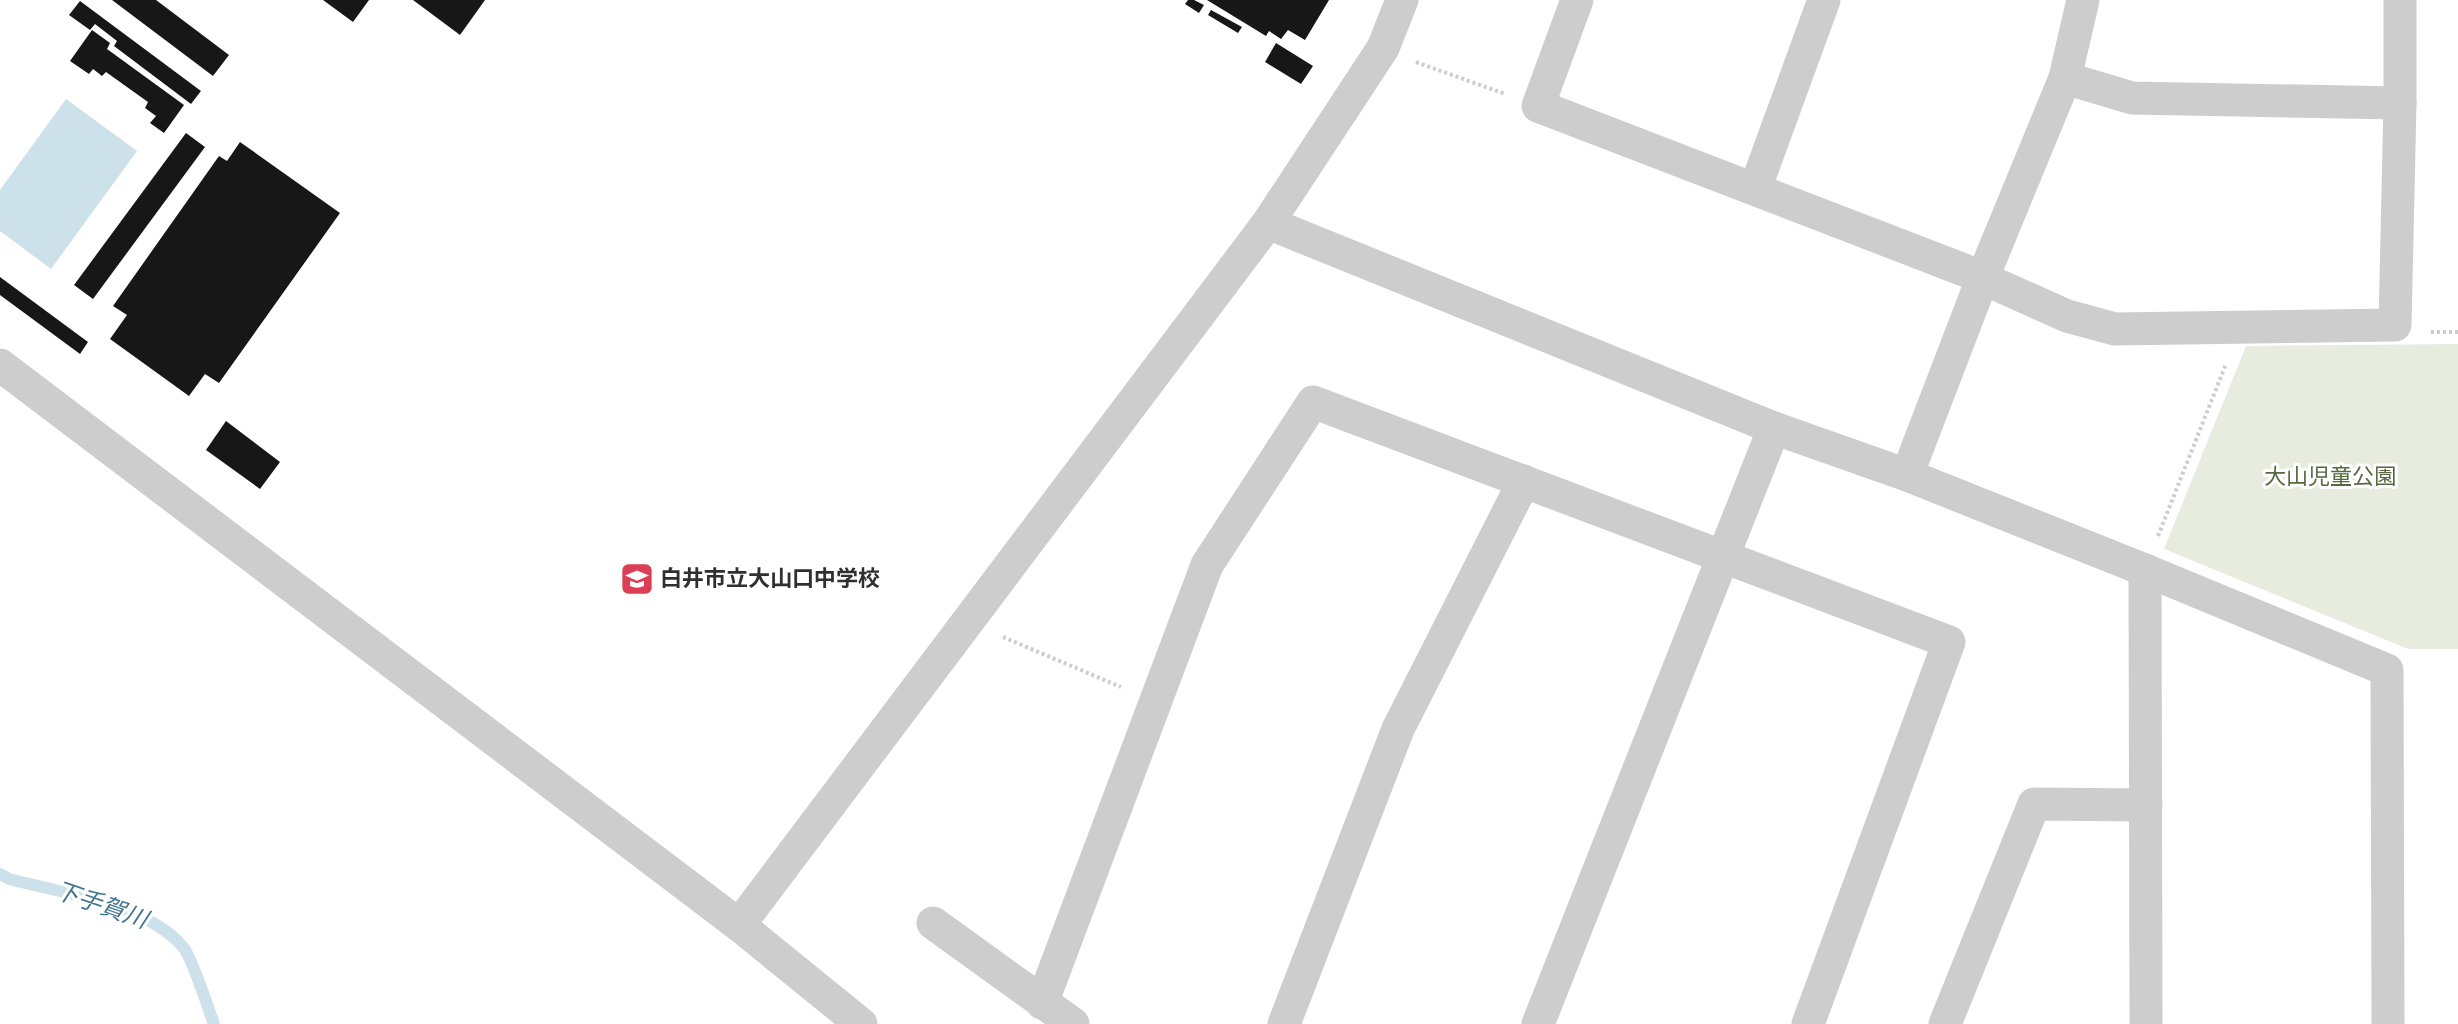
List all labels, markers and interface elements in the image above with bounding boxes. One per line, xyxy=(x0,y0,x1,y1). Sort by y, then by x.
park label: 大山児童公園 xyxy=(2264,465,2396,488)
school or university icon: 白井市立大山口中学校 xyxy=(619,561,655,597)
place label: 白井市立大山口中学校 xyxy=(660,567,880,590)
water label: 下手賀川 xyxy=(52,877,154,934)

